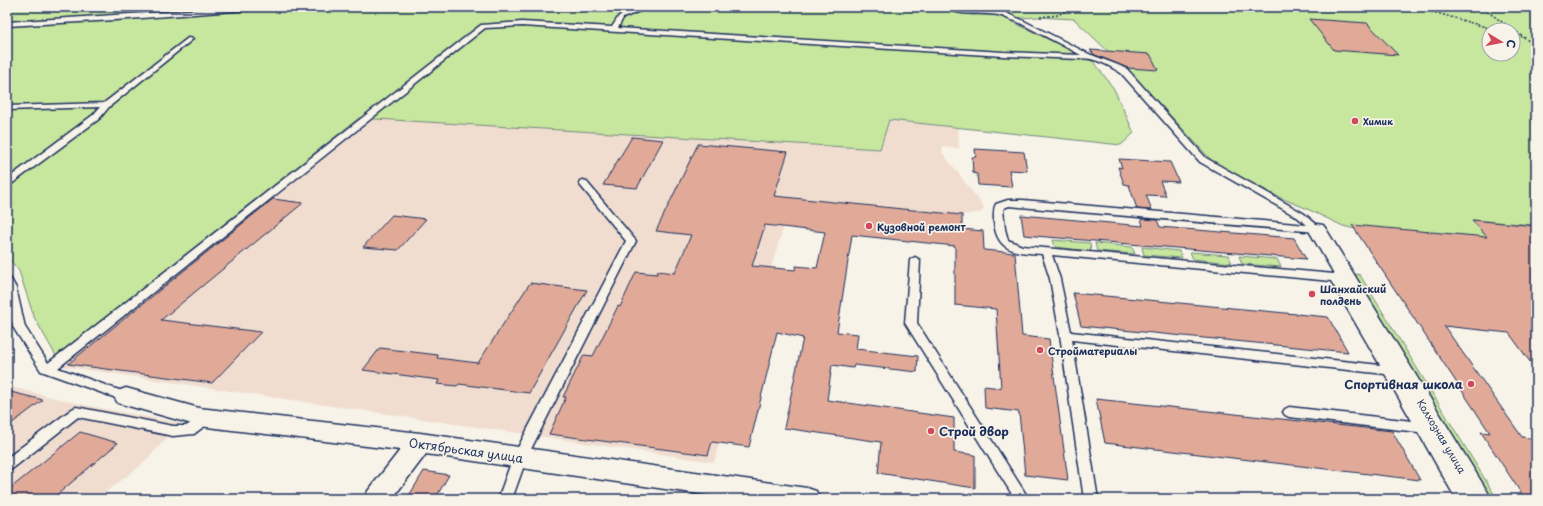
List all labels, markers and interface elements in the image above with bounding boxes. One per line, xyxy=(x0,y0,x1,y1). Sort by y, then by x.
north arrow xyxy=(1481,22,1521,62)
text: С xyxy=(1502,38,1520,49)
place label: Химик xyxy=(1363,114,1393,128)
marker: Химик xyxy=(1350,116,1360,126)
place label: Кузовной ремонт xyxy=(877,219,967,235)
marker: Кузовной ремонт xyxy=(864,221,874,231)
place label: Шанхайский полдень xyxy=(1320,281,1386,308)
marker: Шанхайский полдень xyxy=(1307,289,1317,299)
place label: Стройматериалы xyxy=(1048,343,1137,358)
marker: Стройматериалы xyxy=(1035,345,1045,355)
place label: Спортивная школа xyxy=(1344,375,1463,393)
marker: Спортивная школа xyxy=(1466,379,1476,389)
street label: Колхозная улица xyxy=(1414,396,1470,476)
place label: Строй двор xyxy=(939,422,1009,440)
marker: Строй двор xyxy=(926,426,936,436)
street label: Октябрьская улица xyxy=(408,433,525,467)

